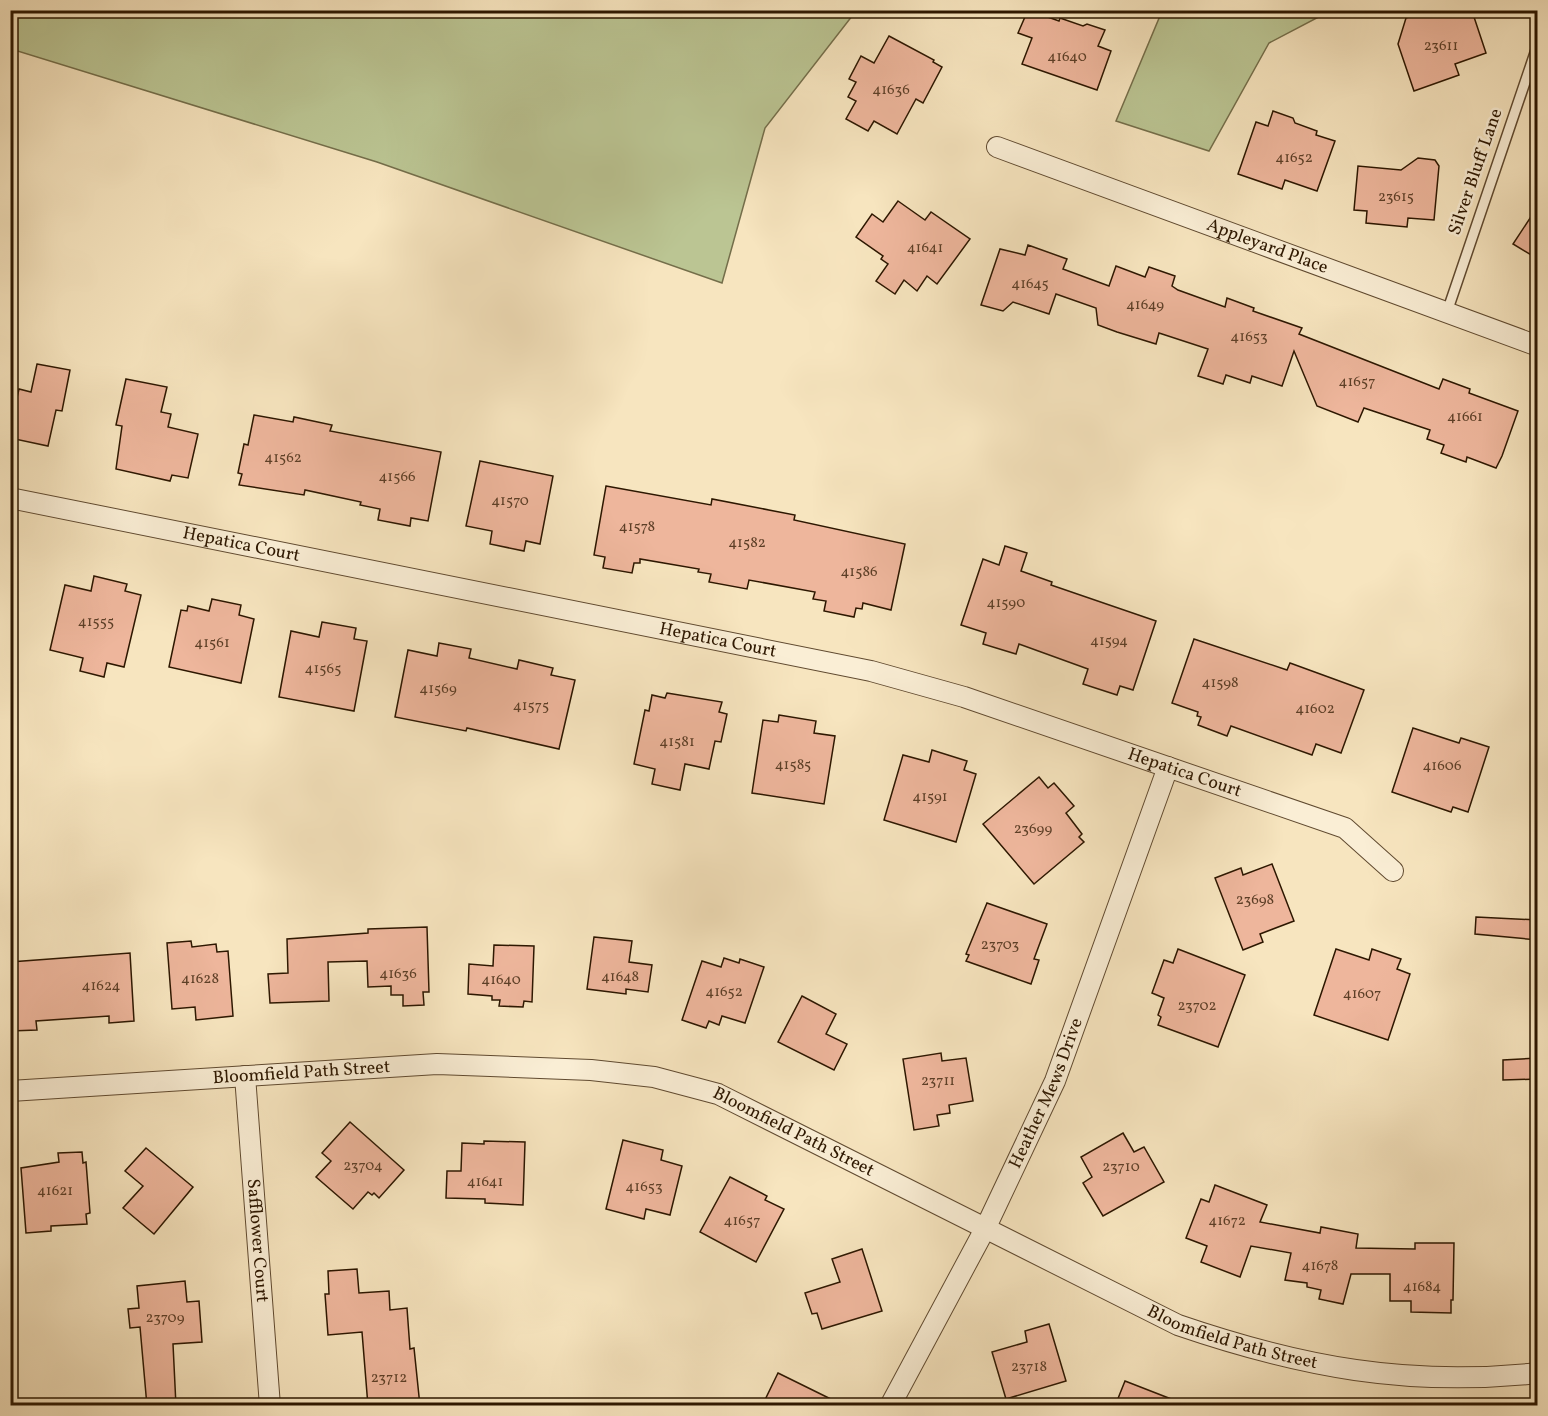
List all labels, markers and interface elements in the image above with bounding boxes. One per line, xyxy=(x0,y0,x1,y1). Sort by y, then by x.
house number: 23611 xyxy=(1424,36,1458,57)
house number: 41640 xyxy=(1047,47,1087,68)
house number: 41636 xyxy=(872,80,910,101)
street label: Silver Bluff Lane xyxy=(1443,105,1509,239)
house number: 41652 xyxy=(1275,148,1313,169)
house number: 23615 xyxy=(1378,187,1414,208)
street label: Appleyard Place xyxy=(1203,213,1331,280)
house number: 41641 xyxy=(907,238,943,259)
house number: 41645 xyxy=(1011,274,1049,295)
house number: 41649 xyxy=(1126,295,1164,316)
house number: 41653 xyxy=(1230,327,1268,348)
house number: 41657 xyxy=(1339,372,1375,393)
house number: 41661 xyxy=(1447,407,1483,428)
house number: 41562 xyxy=(264,448,302,469)
house number: 41566 xyxy=(378,467,416,488)
house number: 41570 xyxy=(491,491,529,512)
house number: 41578 xyxy=(619,517,655,538)
street label: Hepatica Court xyxy=(181,521,302,568)
house number: 41582 xyxy=(728,533,766,554)
house number: 41586 xyxy=(840,562,878,583)
house number: 41590 xyxy=(987,593,1025,614)
house number: 41555 xyxy=(78,612,114,633)
street label: Hepatica Court xyxy=(657,616,779,664)
house number: 41594 xyxy=(1090,631,1128,652)
house number: 41561 xyxy=(194,633,230,654)
house number: 41565 xyxy=(305,659,341,680)
house number: 41598 xyxy=(1201,673,1239,694)
house number: 41569 xyxy=(419,679,457,700)
house number: 41575 xyxy=(513,696,549,717)
house number: 41602 xyxy=(1295,699,1335,720)
house number: 41581 xyxy=(659,732,695,753)
street label: Hepatica Court xyxy=(1124,742,1245,804)
house number: 41585 xyxy=(775,755,811,776)
house number: 41606 xyxy=(1422,756,1462,777)
house number: 41591 xyxy=(912,787,948,808)
house number: 23699 xyxy=(1014,819,1053,840)
house number: 23698 xyxy=(1236,890,1274,911)
house number: 23703 xyxy=(981,935,1019,956)
house number: 41636 xyxy=(379,964,417,985)
house number: 41648 xyxy=(601,967,639,988)
house number: 41628 xyxy=(181,969,219,990)
house number: 41640 xyxy=(481,970,521,991)
house number: 41624 xyxy=(82,976,121,997)
house number: 41652 xyxy=(705,982,743,1003)
house number: 41607 xyxy=(1343,984,1381,1005)
house number: 23702 xyxy=(1177,996,1217,1017)
street label: Heather Mews Drive xyxy=(1003,1014,1089,1173)
street label: Bloomfield Path Street xyxy=(212,1054,391,1091)
house number: 23711 xyxy=(921,1071,955,1092)
street label: Bloomfield Path Street xyxy=(708,1081,878,1183)
house number: 23704 xyxy=(343,1156,383,1177)
house number: 23710 xyxy=(1102,1157,1140,1178)
house number: 41641 xyxy=(467,1172,503,1193)
house number: 41653 xyxy=(625,1177,663,1198)
street label: Safflower Court xyxy=(240,1178,275,1303)
house number: 41621 xyxy=(37,1181,73,1202)
house number: 41657 xyxy=(724,1211,760,1232)
house number: 41672 xyxy=(1208,1211,1246,1232)
house number: 41678 xyxy=(1302,1256,1338,1277)
house number: 41684 xyxy=(1403,1277,1441,1298)
street label: Bloomfield Path Street xyxy=(1143,1299,1320,1376)
house number: 23709 xyxy=(146,1308,185,1329)
house number: 23718 xyxy=(1011,1357,1047,1378)
house number: 23712 xyxy=(371,1368,407,1389)

